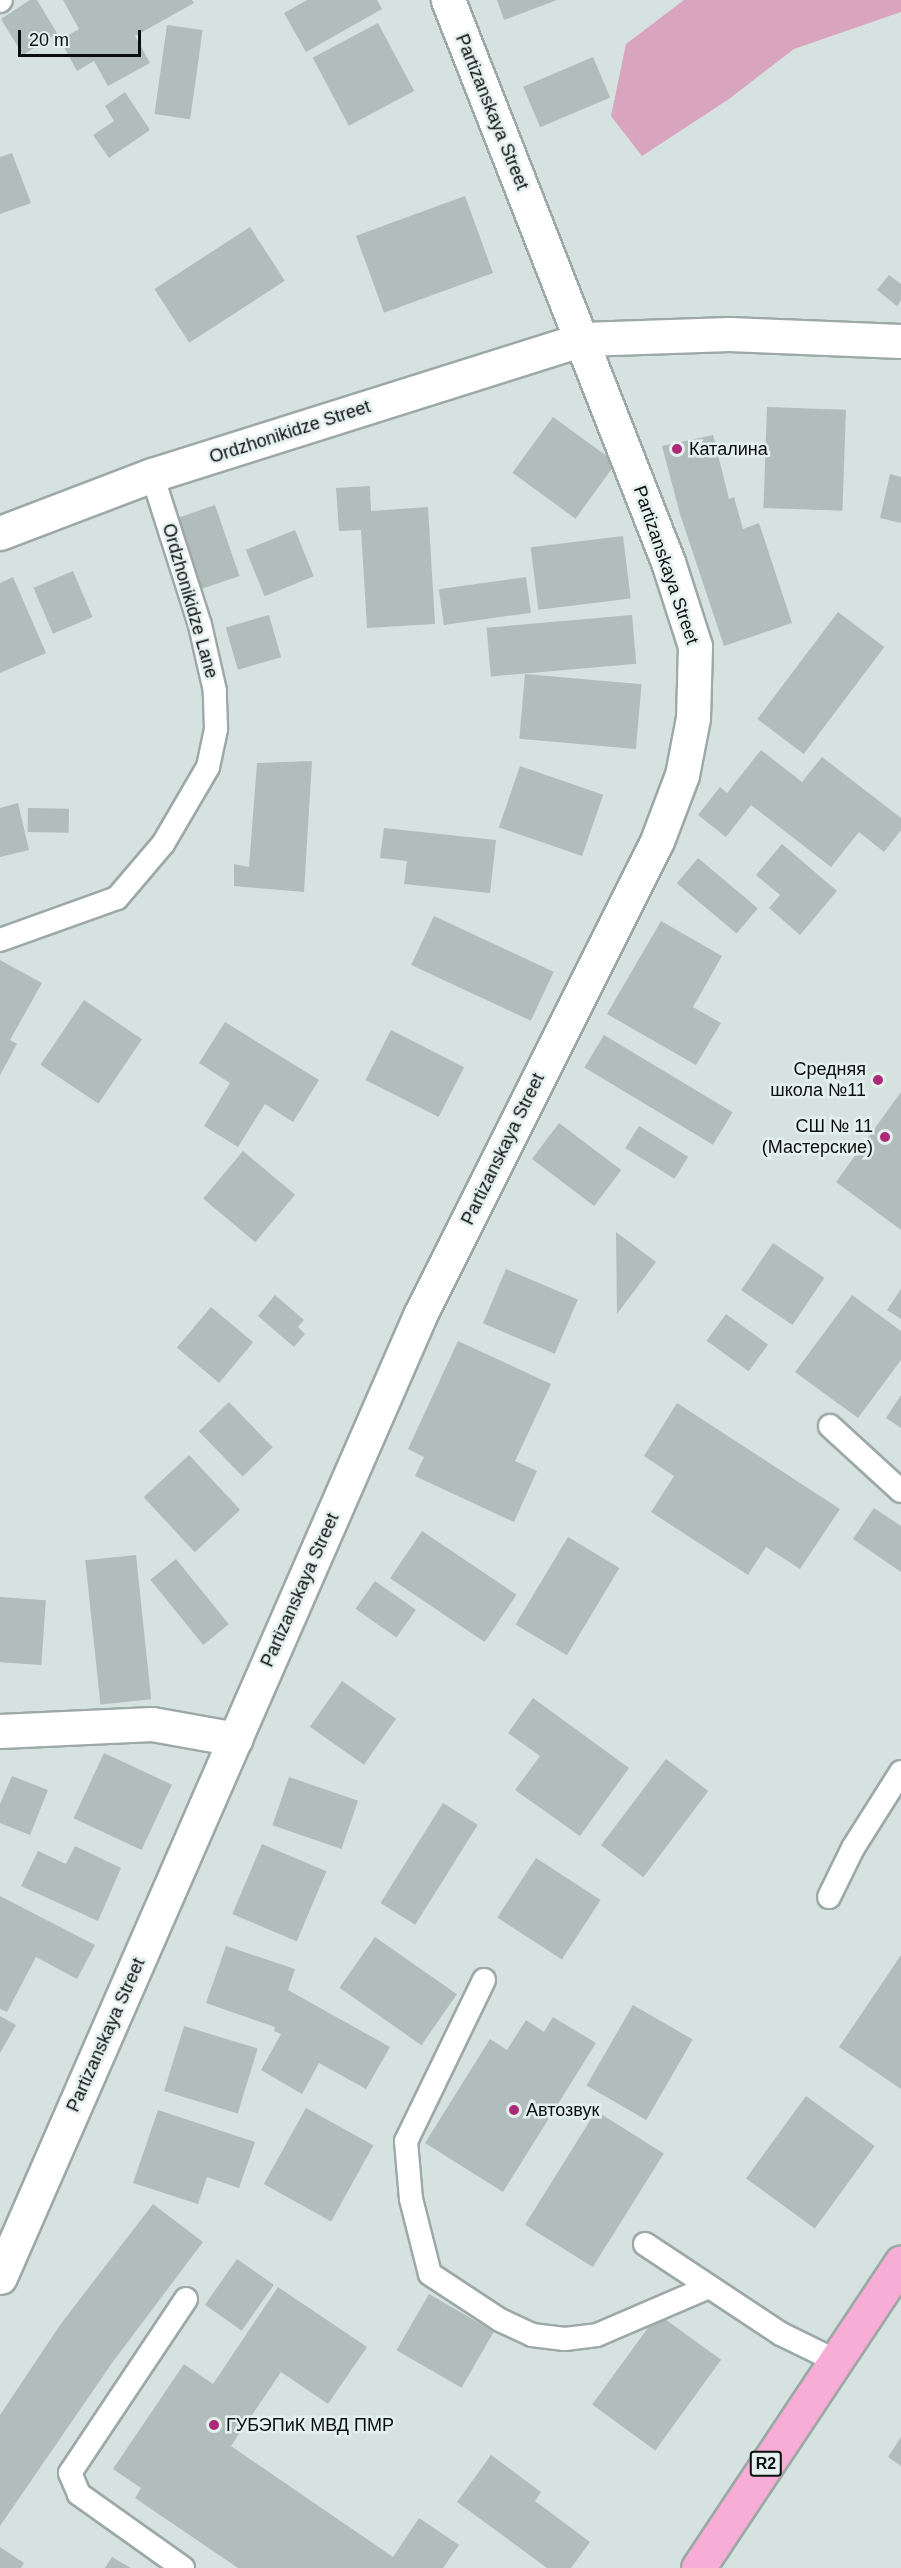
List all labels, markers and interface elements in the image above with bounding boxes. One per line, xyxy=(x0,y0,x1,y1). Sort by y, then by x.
scale bar xyxy=(21,18,144,56)
text: 20 m xyxy=(29,30,69,50)
street label: Partizanskaya Street xyxy=(451,31,533,193)
street label: Ordzhonikidze Street xyxy=(207,396,373,468)
place label: Каталина xyxy=(689,438,768,460)
marker: Каталина xyxy=(670,442,684,456)
street label: Partizanskaya Street xyxy=(629,483,703,647)
street label: Ordzhonikidze Lane xyxy=(158,521,222,681)
place label: Средняя школа №11 xyxy=(770,1059,866,1102)
street label: Partizanskaya Street xyxy=(457,1070,549,1228)
marker: Средняя школа №11 xyxy=(871,1073,885,1087)
place label: СШ № 11 (Мастерские) xyxy=(762,1116,873,1158)
marker: СШ № 11 (Мастерские) xyxy=(878,1130,892,1144)
street label: Partizanskaya Street xyxy=(256,1510,344,1670)
street label: Partizanskaya Street xyxy=(62,1955,150,2115)
place label: Автозвук xyxy=(526,2099,599,2121)
marker: Автозвук xyxy=(507,2103,521,2117)
place label: ГУБЭПиК МВД ПМР xyxy=(226,2414,394,2436)
marker: ГУБЭПиК МВД ПМР xyxy=(207,2418,221,2432)
road number: R2 xyxy=(750,2451,783,2477)

